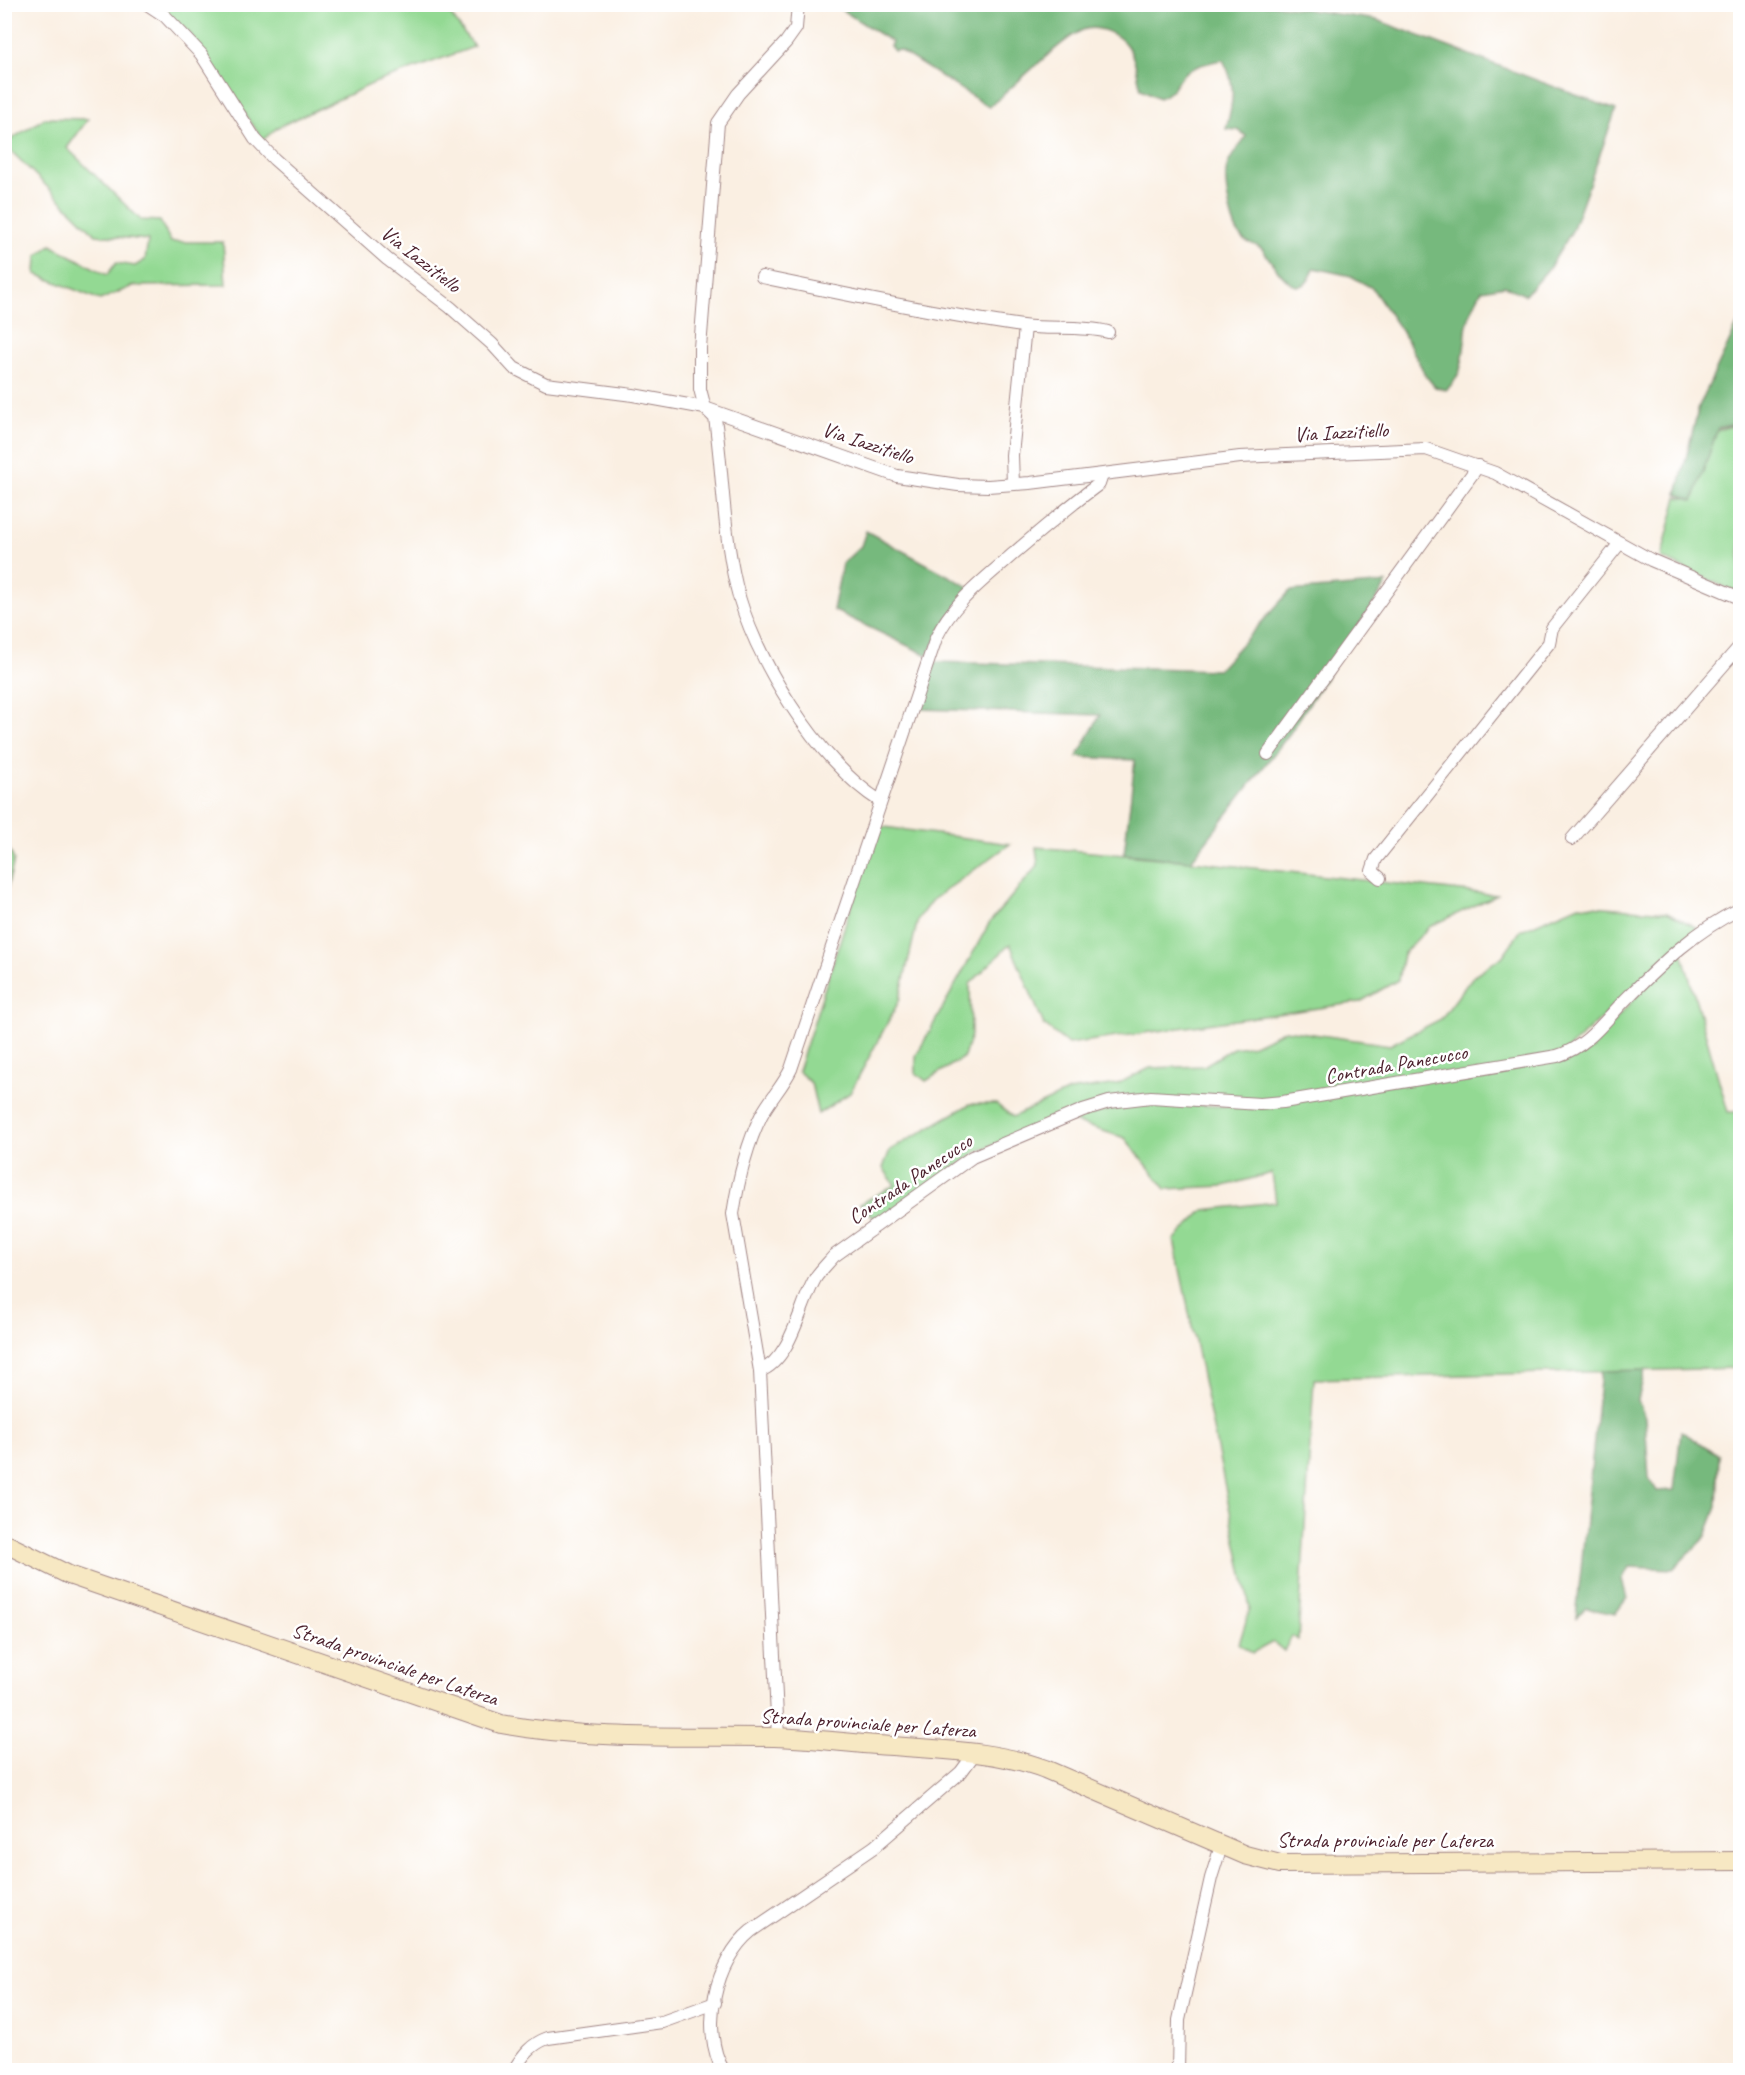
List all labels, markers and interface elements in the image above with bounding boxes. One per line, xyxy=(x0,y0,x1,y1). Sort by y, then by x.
street label: Via Iazzitiello xyxy=(376,220,467,299)
street label: Via Iazzitiello xyxy=(819,416,918,470)
street label: Via Iazzitiello xyxy=(1293,416,1390,447)
street label: Contrada Panecucco xyxy=(1323,1038,1471,1089)
street label: Contrada Panecucco xyxy=(843,1127,978,1230)
street label: Strada provinciale per Laterza xyxy=(289,1617,503,1712)
street label: Strada provinciale per Laterza xyxy=(759,1702,978,1744)
street label: Strada provinciale per Laterza xyxy=(1277,1827,1495,1853)

